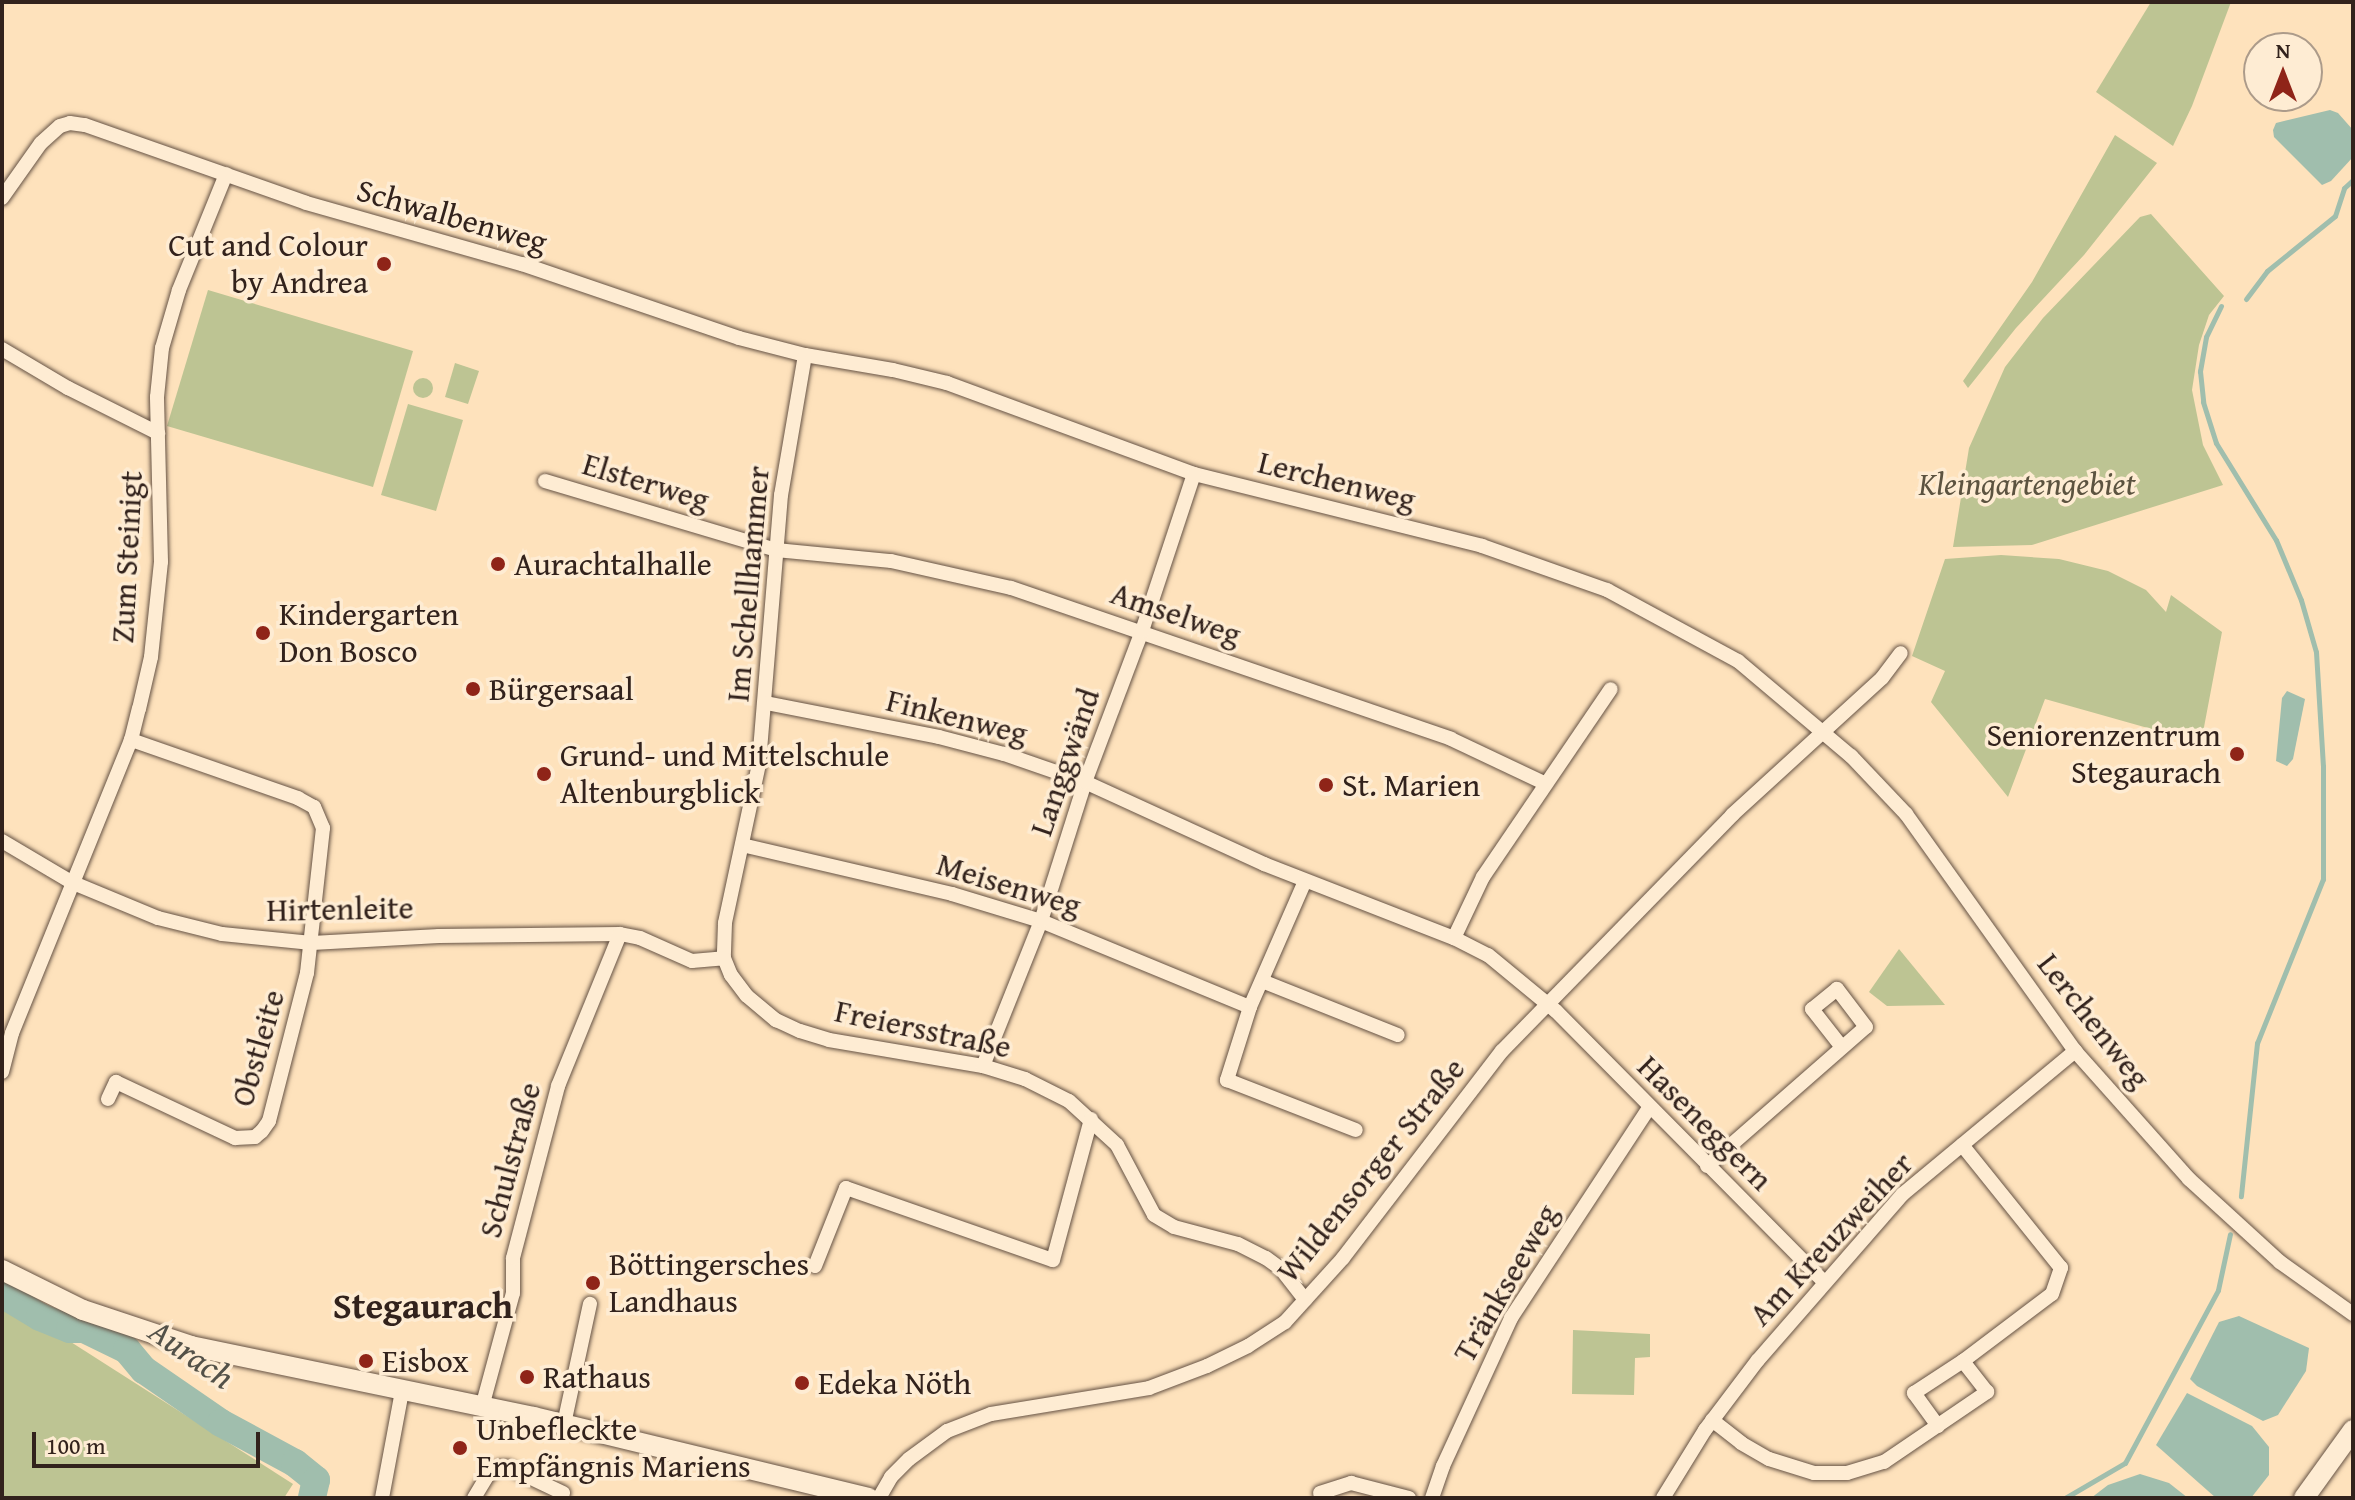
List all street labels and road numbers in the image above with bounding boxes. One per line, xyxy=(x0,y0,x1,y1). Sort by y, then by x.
street label: Schwalbenweg xyxy=(352,171,552,261)
street label: Lerchenweg xyxy=(1254,443,1420,519)
street label: Elsterweg xyxy=(578,445,714,519)
street label: Im Schellhammer xyxy=(719,464,777,704)
street label: Zum Steinigt xyxy=(103,470,151,644)
street label: Amselweg xyxy=(1106,574,1246,654)
street label: Finkenweg xyxy=(882,681,1032,753)
street label: Langgwänd xyxy=(1022,683,1108,841)
street label: Meisenweg xyxy=(932,845,1086,925)
street label: Hirtenleite xyxy=(266,889,414,929)
street label: Lerchenweg xyxy=(2029,946,2159,1096)
street label: Obstleite xyxy=(223,985,293,1111)
street label: Freiersstraße xyxy=(831,992,1015,1066)
street label: Haseneggern xyxy=(1630,1048,1780,1198)
street label: Wildensorger Straße xyxy=(1269,1050,1473,1290)
street label: Schulstraße xyxy=(471,1078,549,1242)
street label: Am Kreuzweiher xyxy=(1741,1144,1921,1334)
street label: Tränkseeweg xyxy=(1445,1197,1567,1369)

